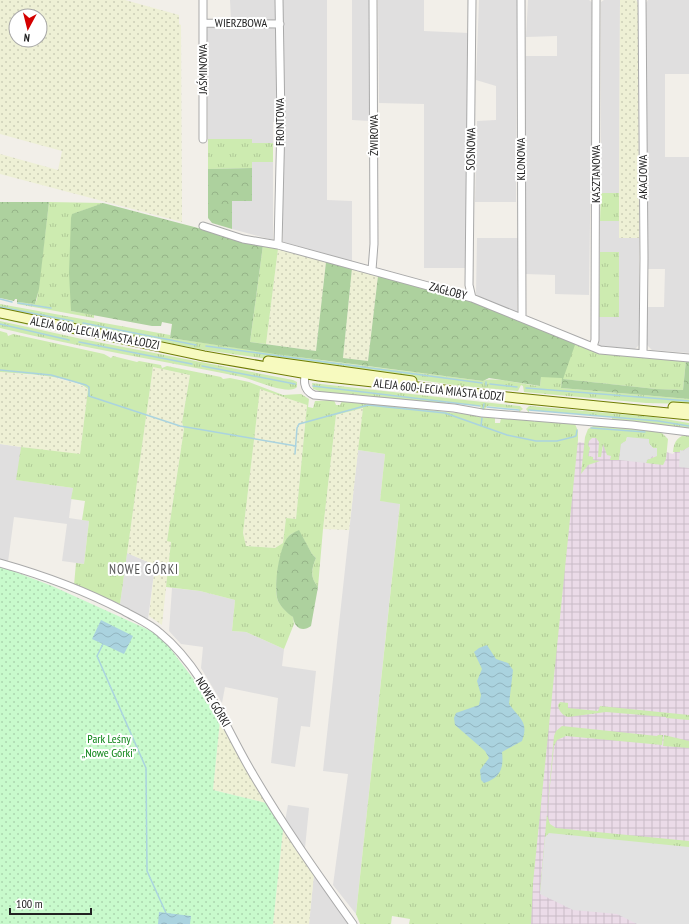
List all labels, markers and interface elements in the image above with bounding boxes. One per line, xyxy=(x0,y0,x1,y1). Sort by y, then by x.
north arrow xyxy=(8,8,48,48)
street label: WIERZBOWA xyxy=(215,15,267,30)
text: N xyxy=(23,31,31,45)
street label: JAŚMINOWA xyxy=(195,43,210,95)
street label: FRONTOWA xyxy=(272,98,287,146)
street label: ŻWIROWA xyxy=(366,114,381,156)
street label: SOSNOWA xyxy=(463,127,478,171)
street label: KLONOWA xyxy=(513,137,528,181)
street label: KASZTANOWA xyxy=(588,145,603,203)
street label: AKACJOWA xyxy=(635,154,650,199)
street label: ZAGŁOBY xyxy=(428,278,469,303)
street label: ALEJA 600-LECIA MIASTA ŁODZI xyxy=(29,313,161,352)
street label: ALEJA 600-LECIA MIASTA ŁODZI xyxy=(373,375,505,404)
district label: NOWE GÓRKI xyxy=(109,561,179,578)
street label: NOWE GÓRKI xyxy=(193,674,234,729)
park label: Park Leśny „Nowe Górki” xyxy=(82,731,137,760)
scale bar xyxy=(10,890,91,916)
text: 100 m xyxy=(16,896,43,911)

